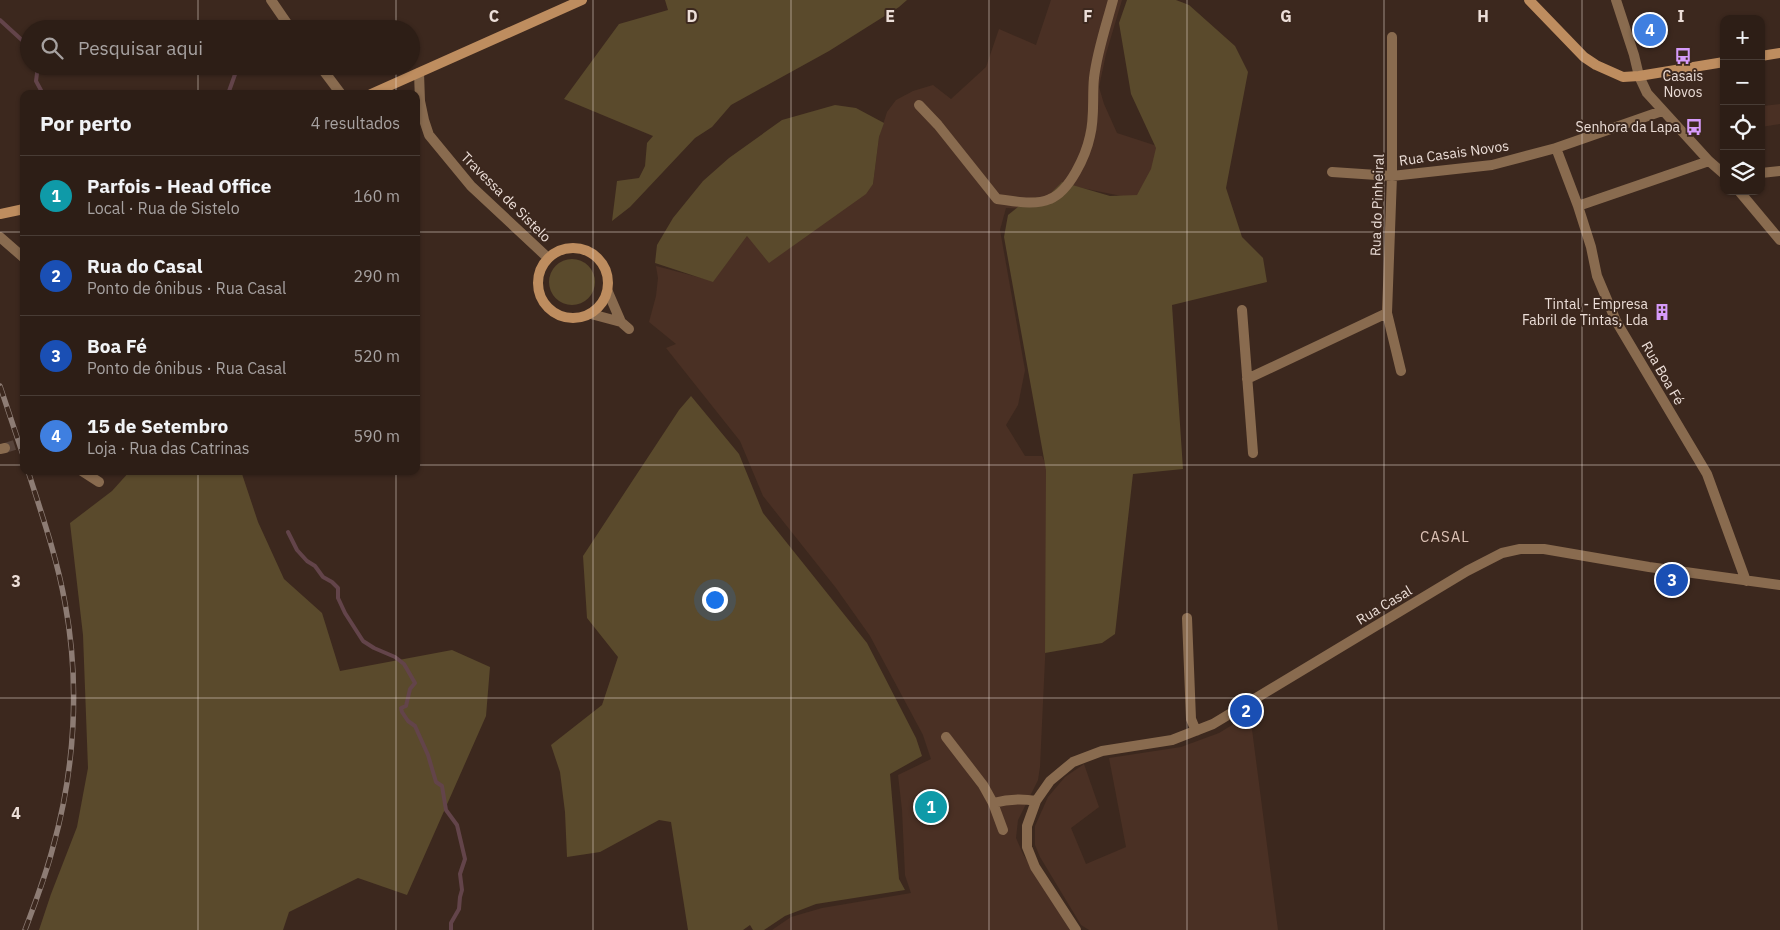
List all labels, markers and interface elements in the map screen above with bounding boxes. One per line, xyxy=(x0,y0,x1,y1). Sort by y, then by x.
text: C xyxy=(489,6,499,26)
text: D xyxy=(686,6,698,26)
text: E xyxy=(885,6,895,26)
text: F xyxy=(1083,6,1093,26)
text: G xyxy=(1280,6,1292,26)
text: H xyxy=(1477,6,1489,26)
text: I xyxy=(1678,6,1685,26)
pin: 4 xyxy=(1634,11,1666,49)
map controls xyxy=(1720,15,1765,195)
button: + xyxy=(1720,15,1765,60)
search box xyxy=(20,20,420,75)
icon: search xyxy=(38,34,66,62)
text: Pesquisar aqui xyxy=(78,36,203,60)
bus stop icon: Casais Novos xyxy=(1673,46,1693,66)
button: − xyxy=(1720,60,1765,105)
place label: Casais Novos xyxy=(1663,67,1704,101)
button: locate xyxy=(1720,105,1765,150)
text: Por perto xyxy=(40,109,132,137)
text: 4 resultados xyxy=(311,113,400,133)
bus stop icon: Senhora da Lapa xyxy=(1684,117,1704,137)
place label: Senhora da Lapa xyxy=(1576,118,1681,136)
street label: Rua Casais Novos xyxy=(1398,136,1510,170)
street label: Travessa de Sistelo xyxy=(457,148,555,246)
button: layers xyxy=(1720,150,1765,195)
street label: Rua do Pinheiral xyxy=(1366,153,1388,256)
text: Parfois - Head Office xyxy=(87,174,271,198)
text: 1 xyxy=(51,186,61,206)
text: 160 m xyxy=(353,186,400,206)
text: Local · Rua de Sistelo xyxy=(87,198,240,218)
text: Rua do Casal xyxy=(87,254,203,278)
text: 2 xyxy=(51,266,61,286)
text: 290 m xyxy=(353,266,400,286)
text: Ponto de ônibus · Rua Casal xyxy=(87,278,286,298)
place label: Tintal - Empresa Fabril de Tintas, Lda xyxy=(1522,295,1649,329)
building icon: Tintal - Empresa Fabril de Tintas, Lda xyxy=(1652,302,1672,322)
text: Boa Fé xyxy=(87,334,147,358)
street label: Rua Boa Fé xyxy=(1638,338,1689,408)
text: 3 xyxy=(51,346,61,366)
text: 520 m xyxy=(353,346,400,366)
text: Ponto de ônibus · Rua Casal xyxy=(87,358,286,378)
text: 15 de Setembro xyxy=(87,414,228,438)
text: 4 xyxy=(51,426,61,446)
text: 590 m xyxy=(353,426,400,446)
text: Loja · Rua das Catrinas xyxy=(87,438,250,458)
district label: CASAL xyxy=(1420,527,1470,546)
pin: 3 xyxy=(1656,561,1688,599)
text: 3 xyxy=(11,571,21,591)
street label: Rua Casal xyxy=(1353,581,1415,629)
your location xyxy=(702,587,728,613)
pin: 2 xyxy=(1230,692,1262,730)
pin: 1 xyxy=(915,788,947,826)
text: 4 xyxy=(11,803,21,823)

